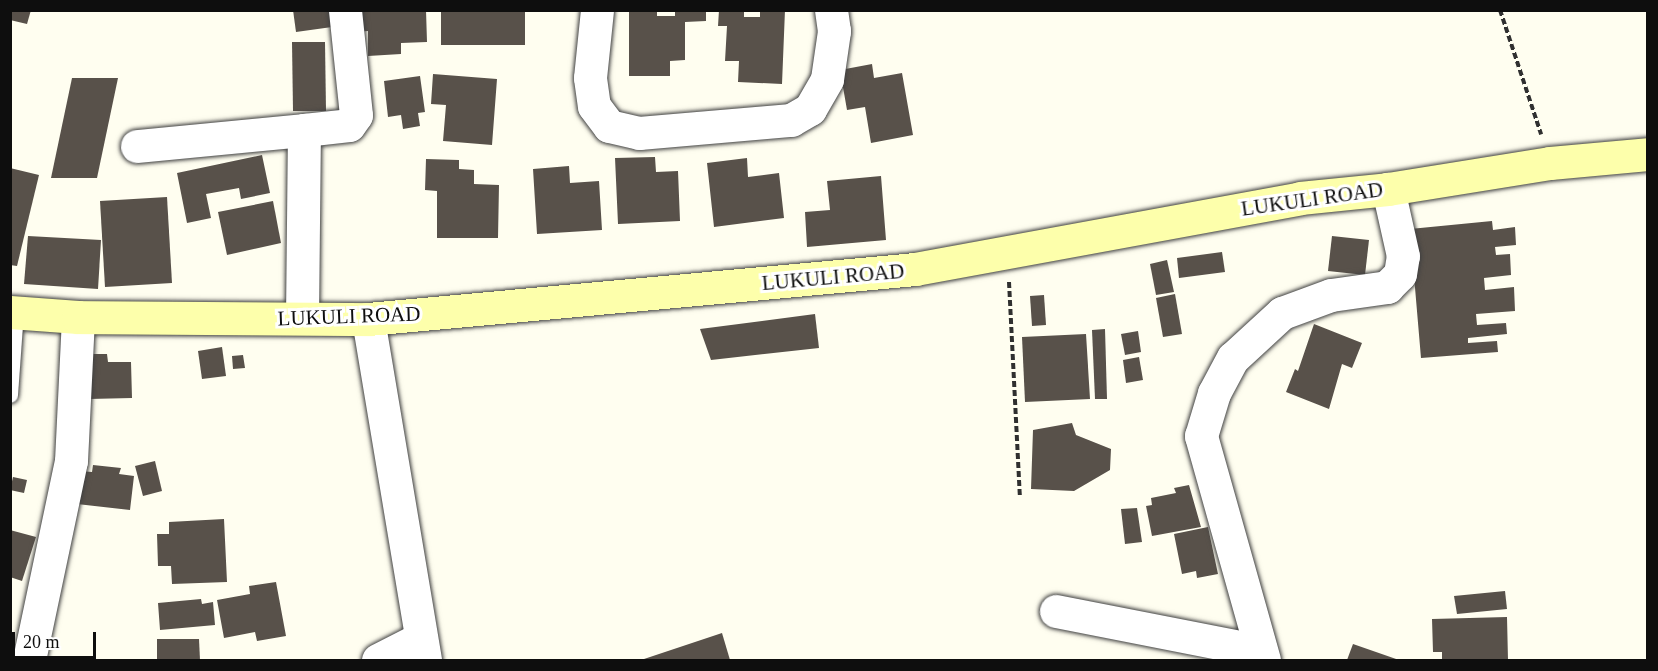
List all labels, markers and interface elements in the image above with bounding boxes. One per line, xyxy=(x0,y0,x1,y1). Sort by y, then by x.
street label: LUKULI ROAD xyxy=(1239,177,1385,221)
street label: LUKULI ROAD xyxy=(761,258,905,296)
street label: LUKULI ROAD xyxy=(277,301,421,331)
scale bar xyxy=(15,620,99,658)
text: 20 m xyxy=(23,632,60,652)

